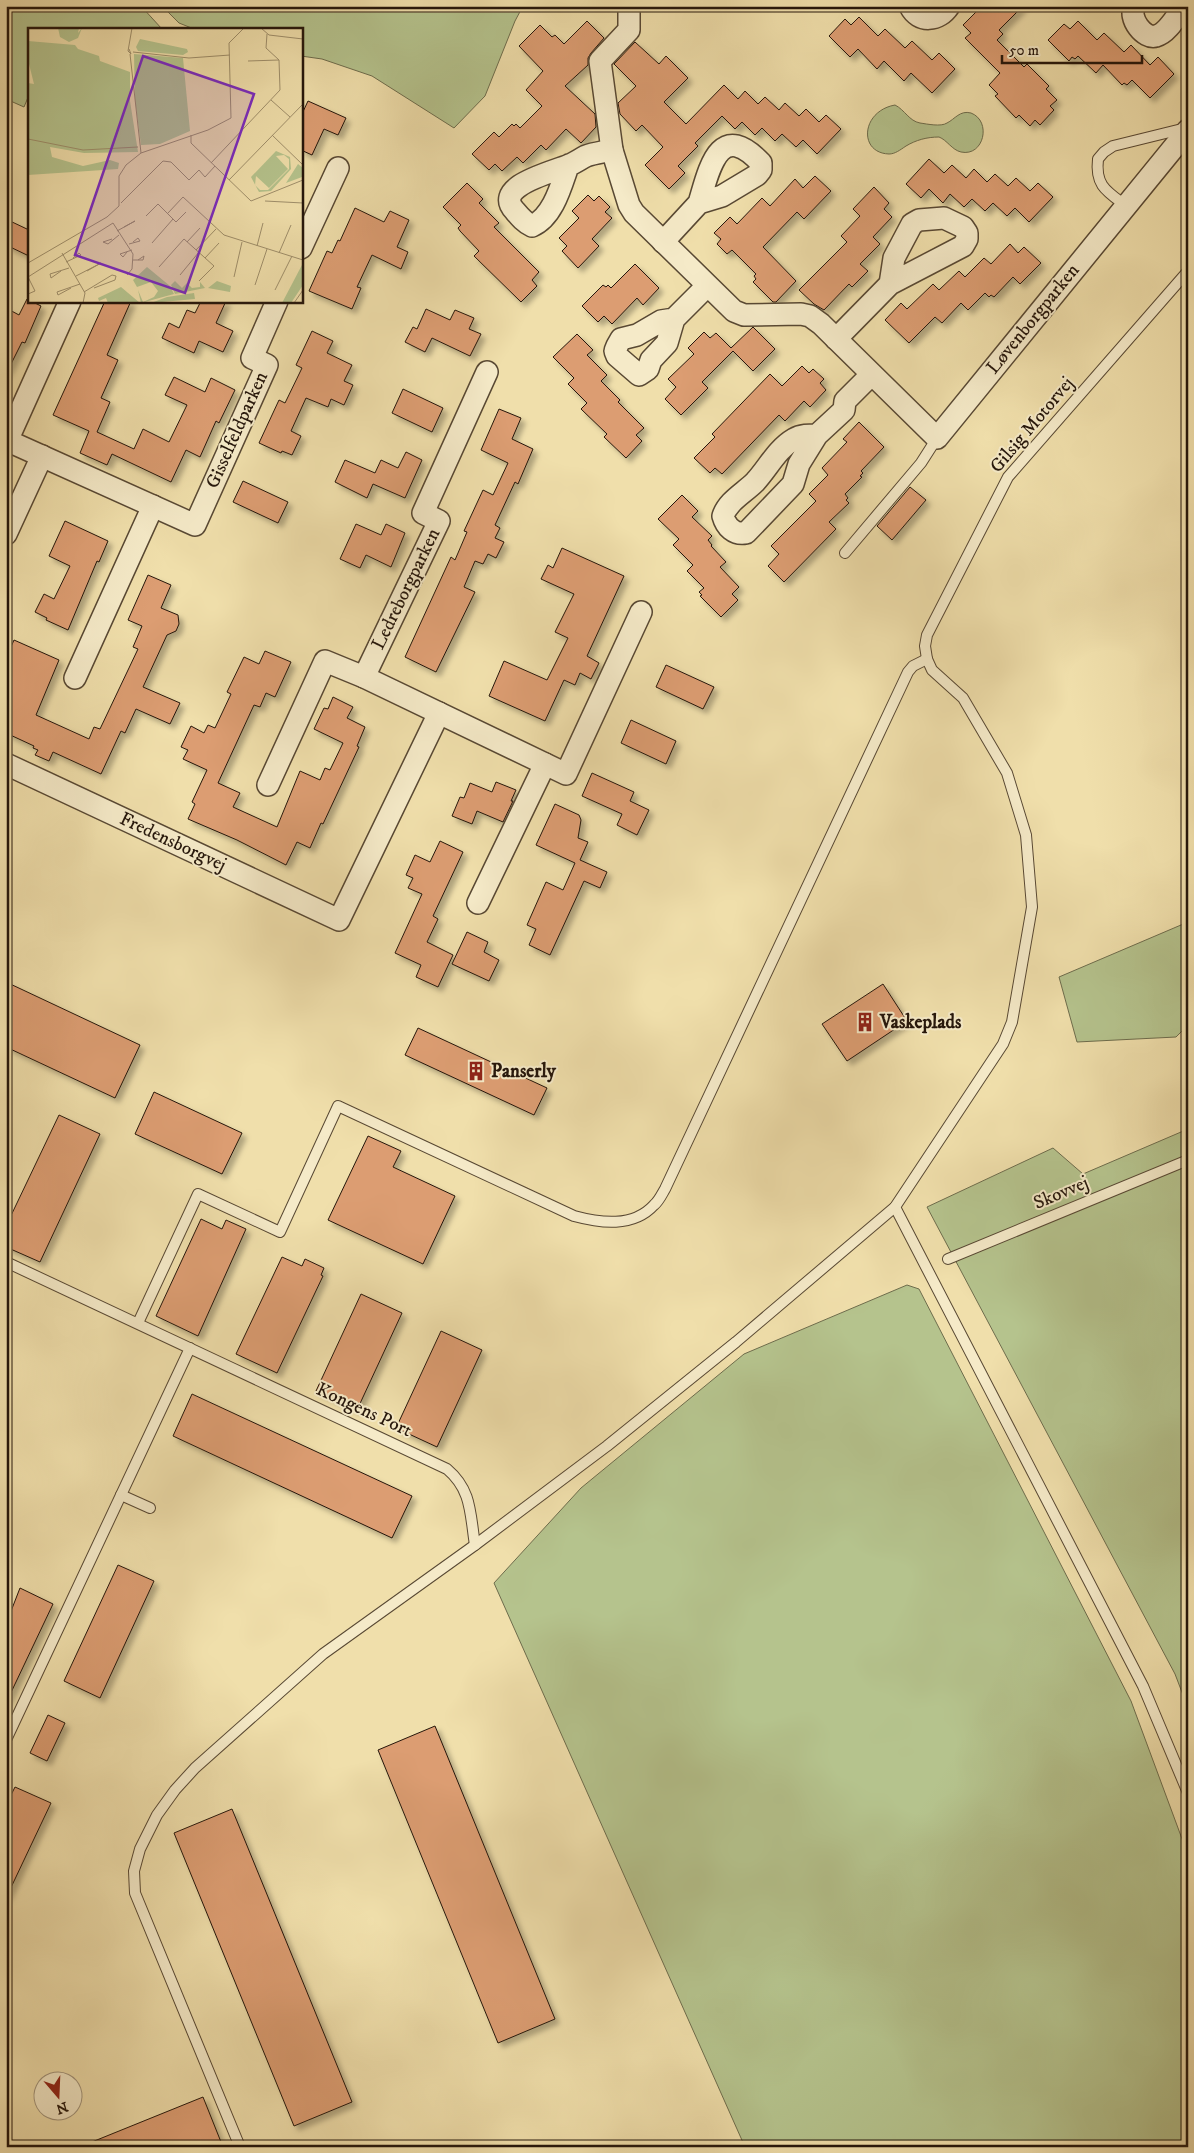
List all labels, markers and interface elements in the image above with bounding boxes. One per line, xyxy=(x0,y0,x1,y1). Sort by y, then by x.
inset map xyxy=(28,28,302,302)
scale bar xyxy=(1002,32,1142,64)
text: 50 m xyxy=(1009,41,1039,60)
street label: Løvenborgparken xyxy=(982,259,1084,379)
street label: Gisselfeldparken xyxy=(201,368,273,492)
street label: Gilsig Motorvej xyxy=(985,372,1079,478)
street label: Ledreborgparken xyxy=(367,525,445,653)
street label: Fredensborgvej xyxy=(116,807,230,877)
building icon: Vaskeplads xyxy=(854,1011,876,1033)
place label: Vaskeplads xyxy=(879,1011,962,1034)
building icon: Panserly xyxy=(465,1060,487,1082)
place label: Panserly xyxy=(491,1060,557,1083)
street label: Skovvej xyxy=(1030,1171,1092,1215)
street label: Kongens Port xyxy=(313,1378,415,1442)
north arrow xyxy=(32,2070,82,2120)
text: N xyxy=(53,2097,70,2118)

